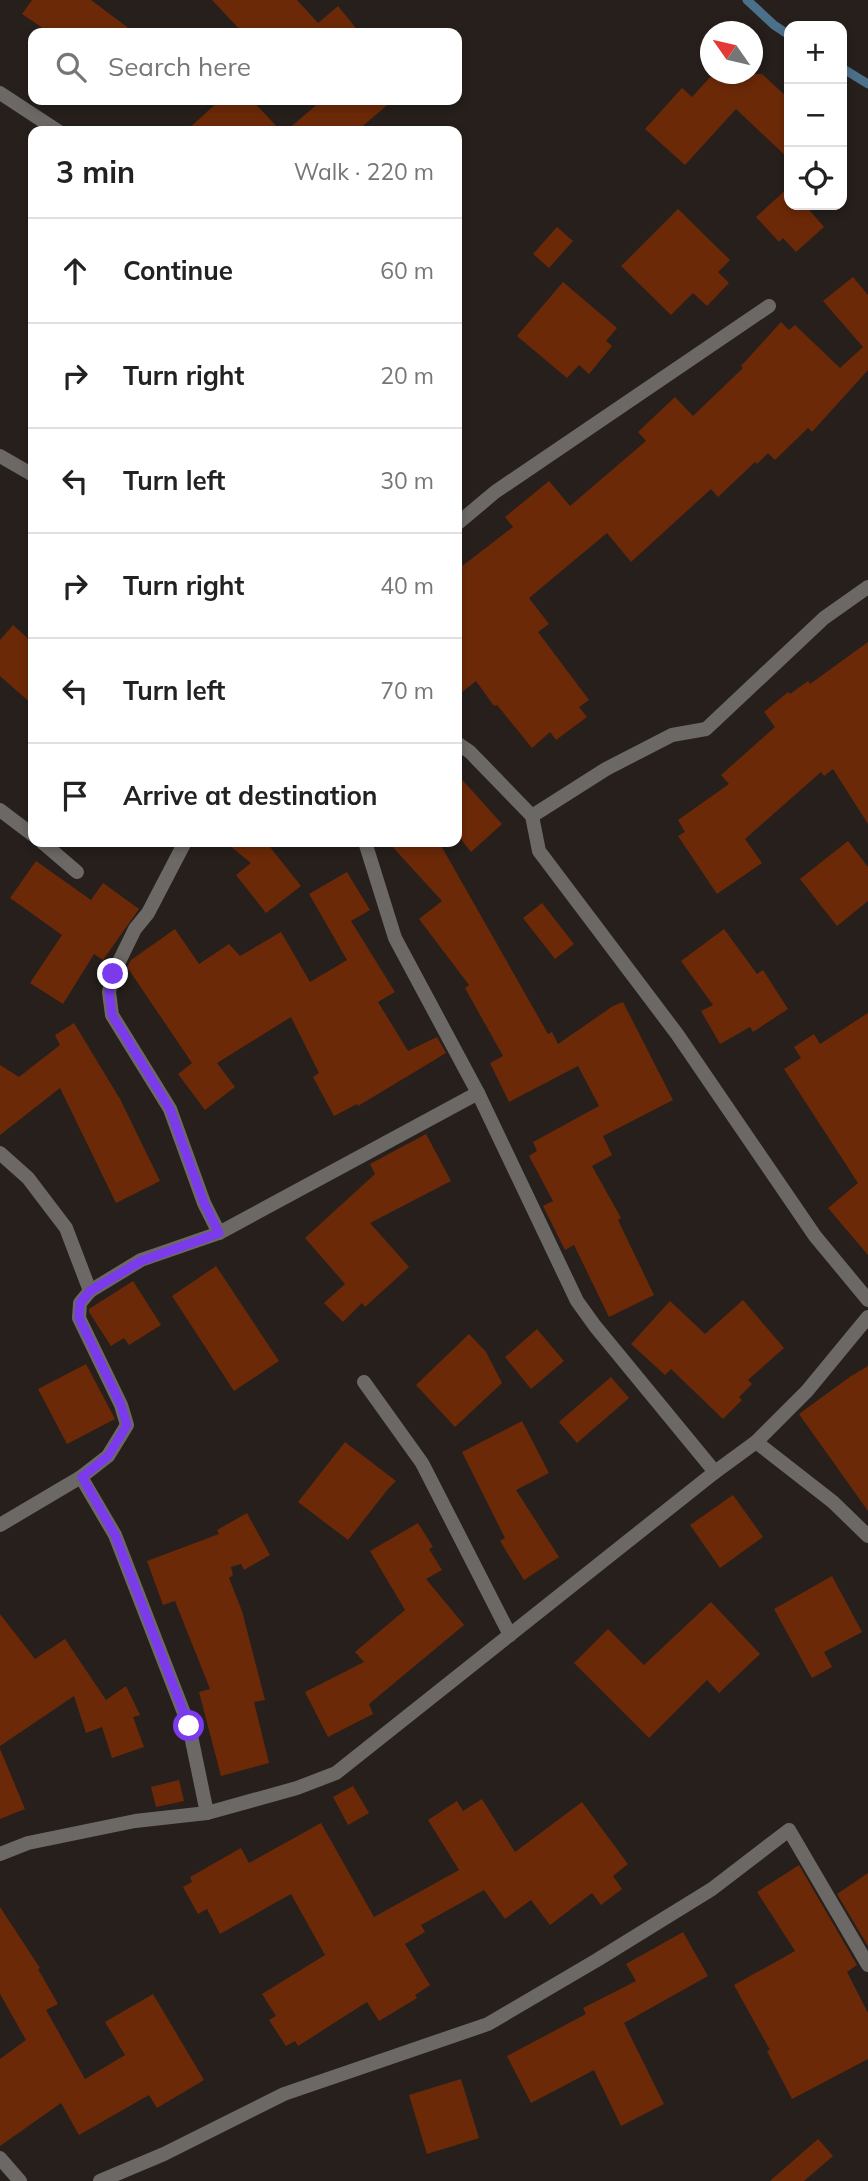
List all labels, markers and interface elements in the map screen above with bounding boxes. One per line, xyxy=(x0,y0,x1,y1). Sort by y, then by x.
north arrow xyxy=(700,21,763,84)
map controls xyxy=(784,21,847,210)
button: + xyxy=(784,21,847,84)
search box xyxy=(28,28,462,105)
icon: search xyxy=(52,48,90,86)
text: Search here xyxy=(108,50,251,83)
button: − xyxy=(784,84,847,147)
button: locate xyxy=(784,147,847,210)
text: 3 min xyxy=(56,153,135,191)
text: Walk · 220 m xyxy=(294,157,434,186)
icon: ahead xyxy=(56,252,94,290)
text: Continue xyxy=(123,254,233,287)
text: 60 m xyxy=(380,256,434,285)
icon: right xyxy=(56,357,94,395)
text: Turn right xyxy=(123,359,244,392)
text: 20 m xyxy=(380,361,434,390)
icon: left xyxy=(56,462,94,500)
text: Turn left xyxy=(123,464,225,497)
text: 30 m xyxy=(380,466,434,495)
icon: right xyxy=(56,567,94,605)
text: Turn right xyxy=(123,569,244,602)
text: 40 m xyxy=(380,571,434,600)
icon: left xyxy=(56,672,94,710)
text: Turn left xyxy=(123,674,225,707)
text: 70 m xyxy=(380,676,434,705)
icon: arrive xyxy=(56,777,94,815)
text: Arrive at destination xyxy=(123,779,378,812)
route end xyxy=(97,958,128,989)
route start xyxy=(173,1710,204,1741)

